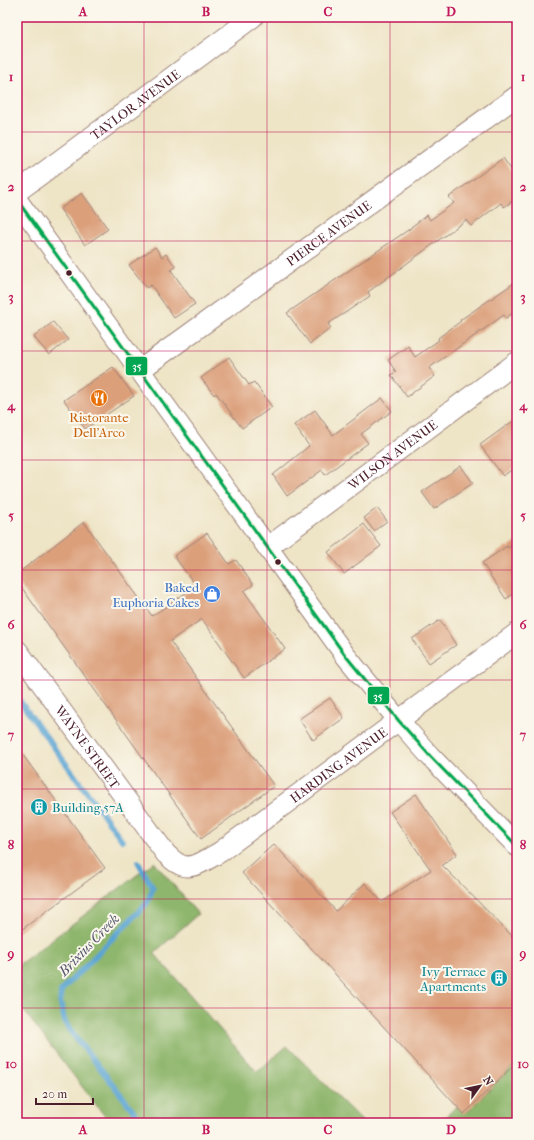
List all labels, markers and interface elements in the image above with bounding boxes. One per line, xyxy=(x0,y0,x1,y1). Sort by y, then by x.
text: A xyxy=(78,4,88,19)
text: B xyxy=(202,4,211,19)
text: C xyxy=(324,4,333,19)
text: D xyxy=(446,4,456,19)
street label: TAYLOR AVENUE xyxy=(87,66,183,143)
text: 1 xyxy=(9,69,14,84)
text: 1 xyxy=(521,69,526,84)
text: 2 xyxy=(8,179,15,194)
text: 2 xyxy=(520,179,527,194)
street label: PIERCE AVENUE xyxy=(283,197,374,269)
unlabelled marker xyxy=(64,268,74,278)
text: 3 xyxy=(8,289,14,305)
text: 3 xyxy=(520,289,526,305)
line badge: 35 xyxy=(125,356,148,376)
text: 35 xyxy=(132,360,142,373)
restaurant icon: Ristorante Dell’Arco xyxy=(89,388,109,408)
text: 4 xyxy=(6,398,16,414)
text: 4 xyxy=(518,398,528,414)
place label: Ristorante Dell’Arco xyxy=(69,410,129,440)
street label: WILSON AVENUE xyxy=(344,417,440,493)
text: 5 xyxy=(8,508,14,523)
text: 5 xyxy=(520,508,526,523)
unlabelled marker xyxy=(273,557,283,567)
place label: Baked Euphoria Cakes xyxy=(112,580,200,610)
shop icon: Baked Euphoria Cakes xyxy=(202,584,222,604)
text: 6 xyxy=(7,617,15,632)
text: 6 xyxy=(519,617,527,632)
line badge: 35 xyxy=(367,686,390,705)
text: 35 xyxy=(373,690,383,703)
street label: WAYNE STREET xyxy=(52,702,123,792)
street label: HARDING AVENUE xyxy=(287,724,390,805)
text: 7 xyxy=(7,727,15,742)
text: 7 xyxy=(519,727,527,742)
building icon: Building 57A xyxy=(29,797,49,817)
place label: Building 57A xyxy=(52,800,124,815)
text: 8 xyxy=(8,837,15,852)
text: 8 xyxy=(520,837,527,852)
water label: Brixius Creek xyxy=(54,910,123,980)
text: 9 xyxy=(7,946,15,962)
text: 9 xyxy=(519,946,527,962)
place label: Ivy Terrace Apartments xyxy=(419,964,487,994)
building icon: Ivy Terrace Apartments xyxy=(489,968,509,988)
text: 10 xyxy=(5,1056,17,1071)
text: 10 xyxy=(517,1056,529,1071)
north arrow xyxy=(460,1066,500,1106)
text: N xyxy=(480,1074,496,1088)
scale bar xyxy=(36,1080,93,1106)
text: 20 m xyxy=(42,1087,67,1101)
text: A xyxy=(78,1122,88,1137)
text: B xyxy=(202,1122,211,1137)
text: C xyxy=(324,1122,333,1137)
text: D xyxy=(446,1122,456,1137)

